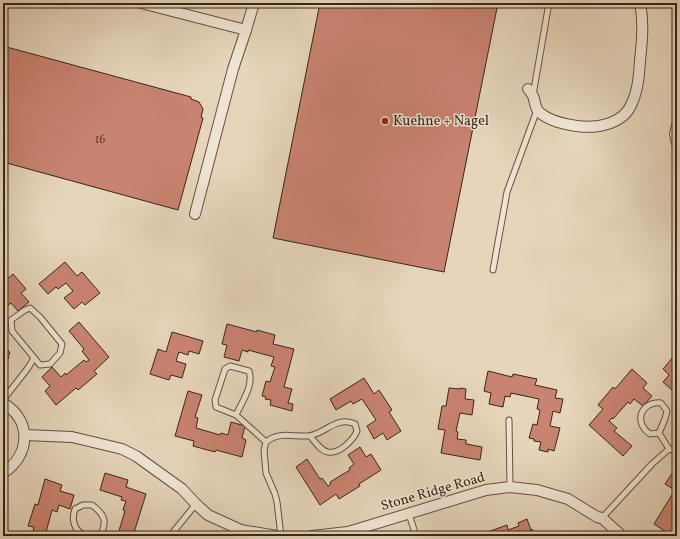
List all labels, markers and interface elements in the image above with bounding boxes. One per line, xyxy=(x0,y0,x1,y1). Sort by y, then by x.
place label: Kuehne + Nagel xyxy=(393,112,489,131)
marker: Kuehne + Nagel xyxy=(380,116,390,126)
house number: 16 xyxy=(95,132,105,148)
street label: Stone Ridge Road xyxy=(379,468,487,516)

